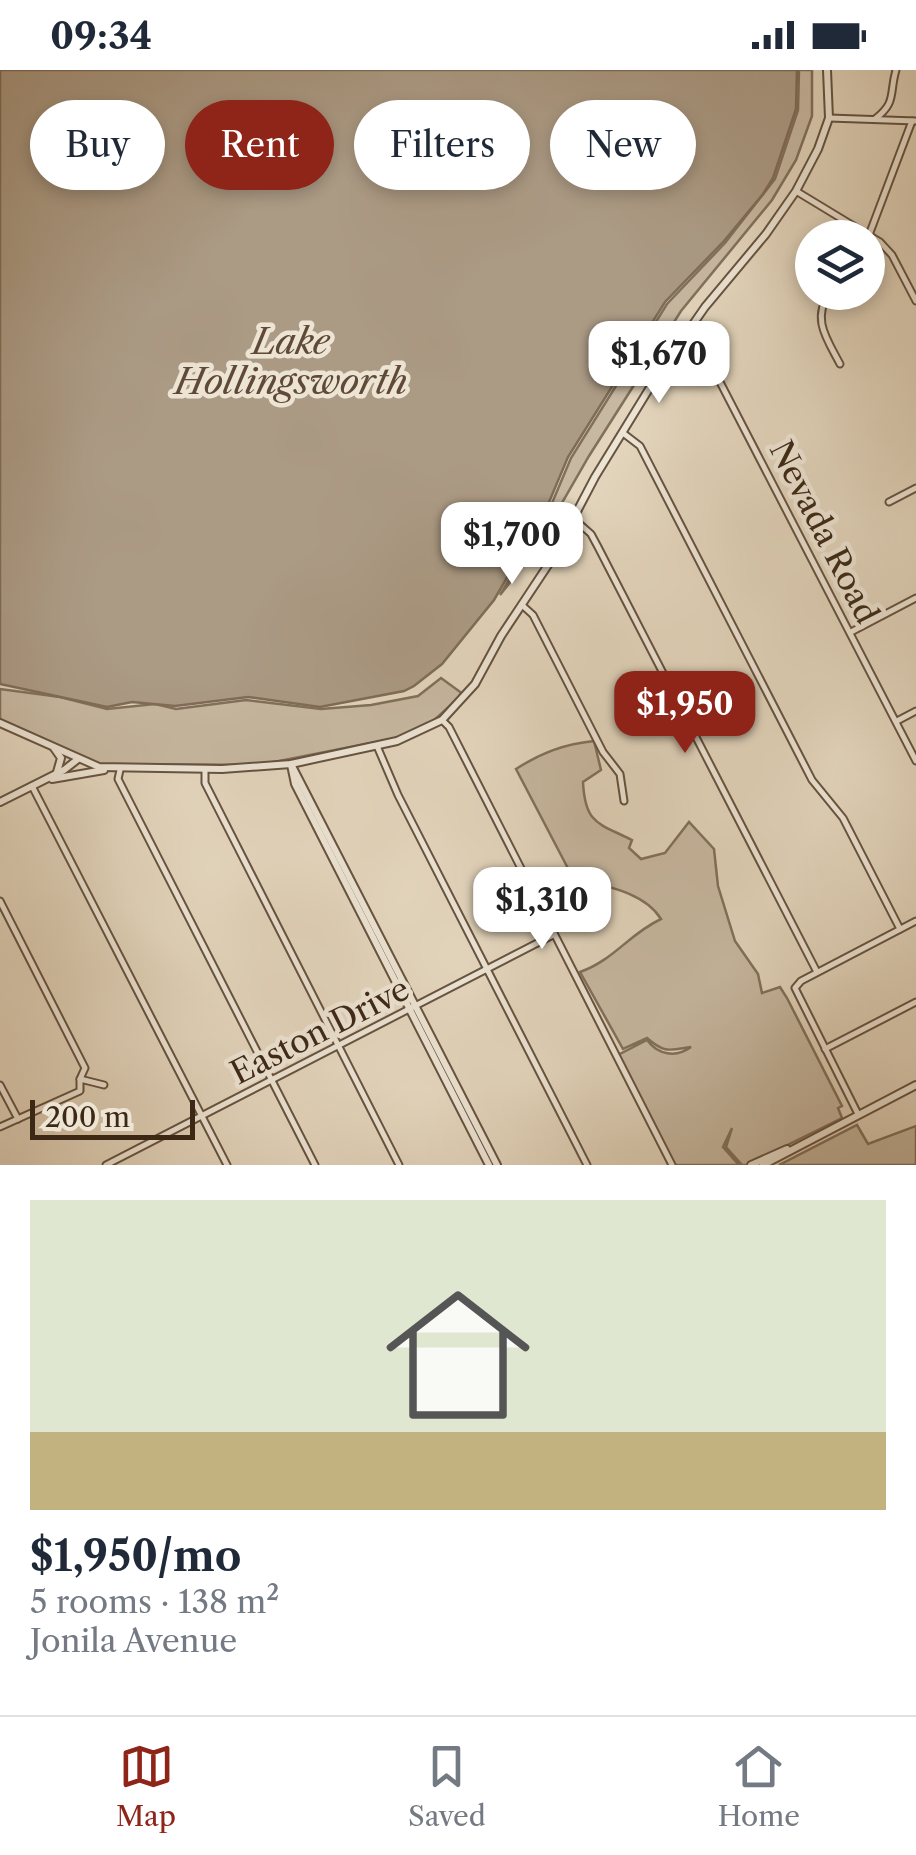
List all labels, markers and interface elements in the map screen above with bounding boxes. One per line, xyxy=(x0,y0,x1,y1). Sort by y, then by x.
text: 09:34 xyxy=(50,12,152,59)
chip: Buy xyxy=(30,100,165,190)
chip: Rent xyxy=(185,100,334,190)
chip: Filters xyxy=(354,100,530,190)
chip: New xyxy=(550,100,696,190)
map controls xyxy=(795,220,885,310)
button: layers xyxy=(795,220,885,310)
water label: Lake Hollingsworth xyxy=(172,320,407,403)
pin: $1,670 xyxy=(578,321,740,406)
text: $1,670 xyxy=(611,334,707,373)
street label: Nevada Road xyxy=(762,434,887,630)
pin: $1,700 xyxy=(431,502,593,587)
text: $1,700 xyxy=(463,515,561,554)
pin: $1,950 xyxy=(604,671,766,756)
text: $1,950 xyxy=(636,684,734,723)
pin: $1,310 xyxy=(461,867,623,952)
text: $1,310 xyxy=(495,880,589,919)
street label: Easton Drive xyxy=(224,969,416,1092)
scale bar xyxy=(30,1095,195,1140)
text: 200 m xyxy=(45,1100,130,1134)
icon: home xyxy=(368,1265,548,1445)
text: $1,950/mo xyxy=(30,1530,241,1582)
text: 5 rooms · 138 m² xyxy=(30,1582,279,1621)
text: Jonila Avenue xyxy=(30,1621,237,1660)
tab: Map xyxy=(116,1739,176,1833)
tab: Saved xyxy=(408,1739,486,1833)
tab: Home xyxy=(718,1739,800,1833)

